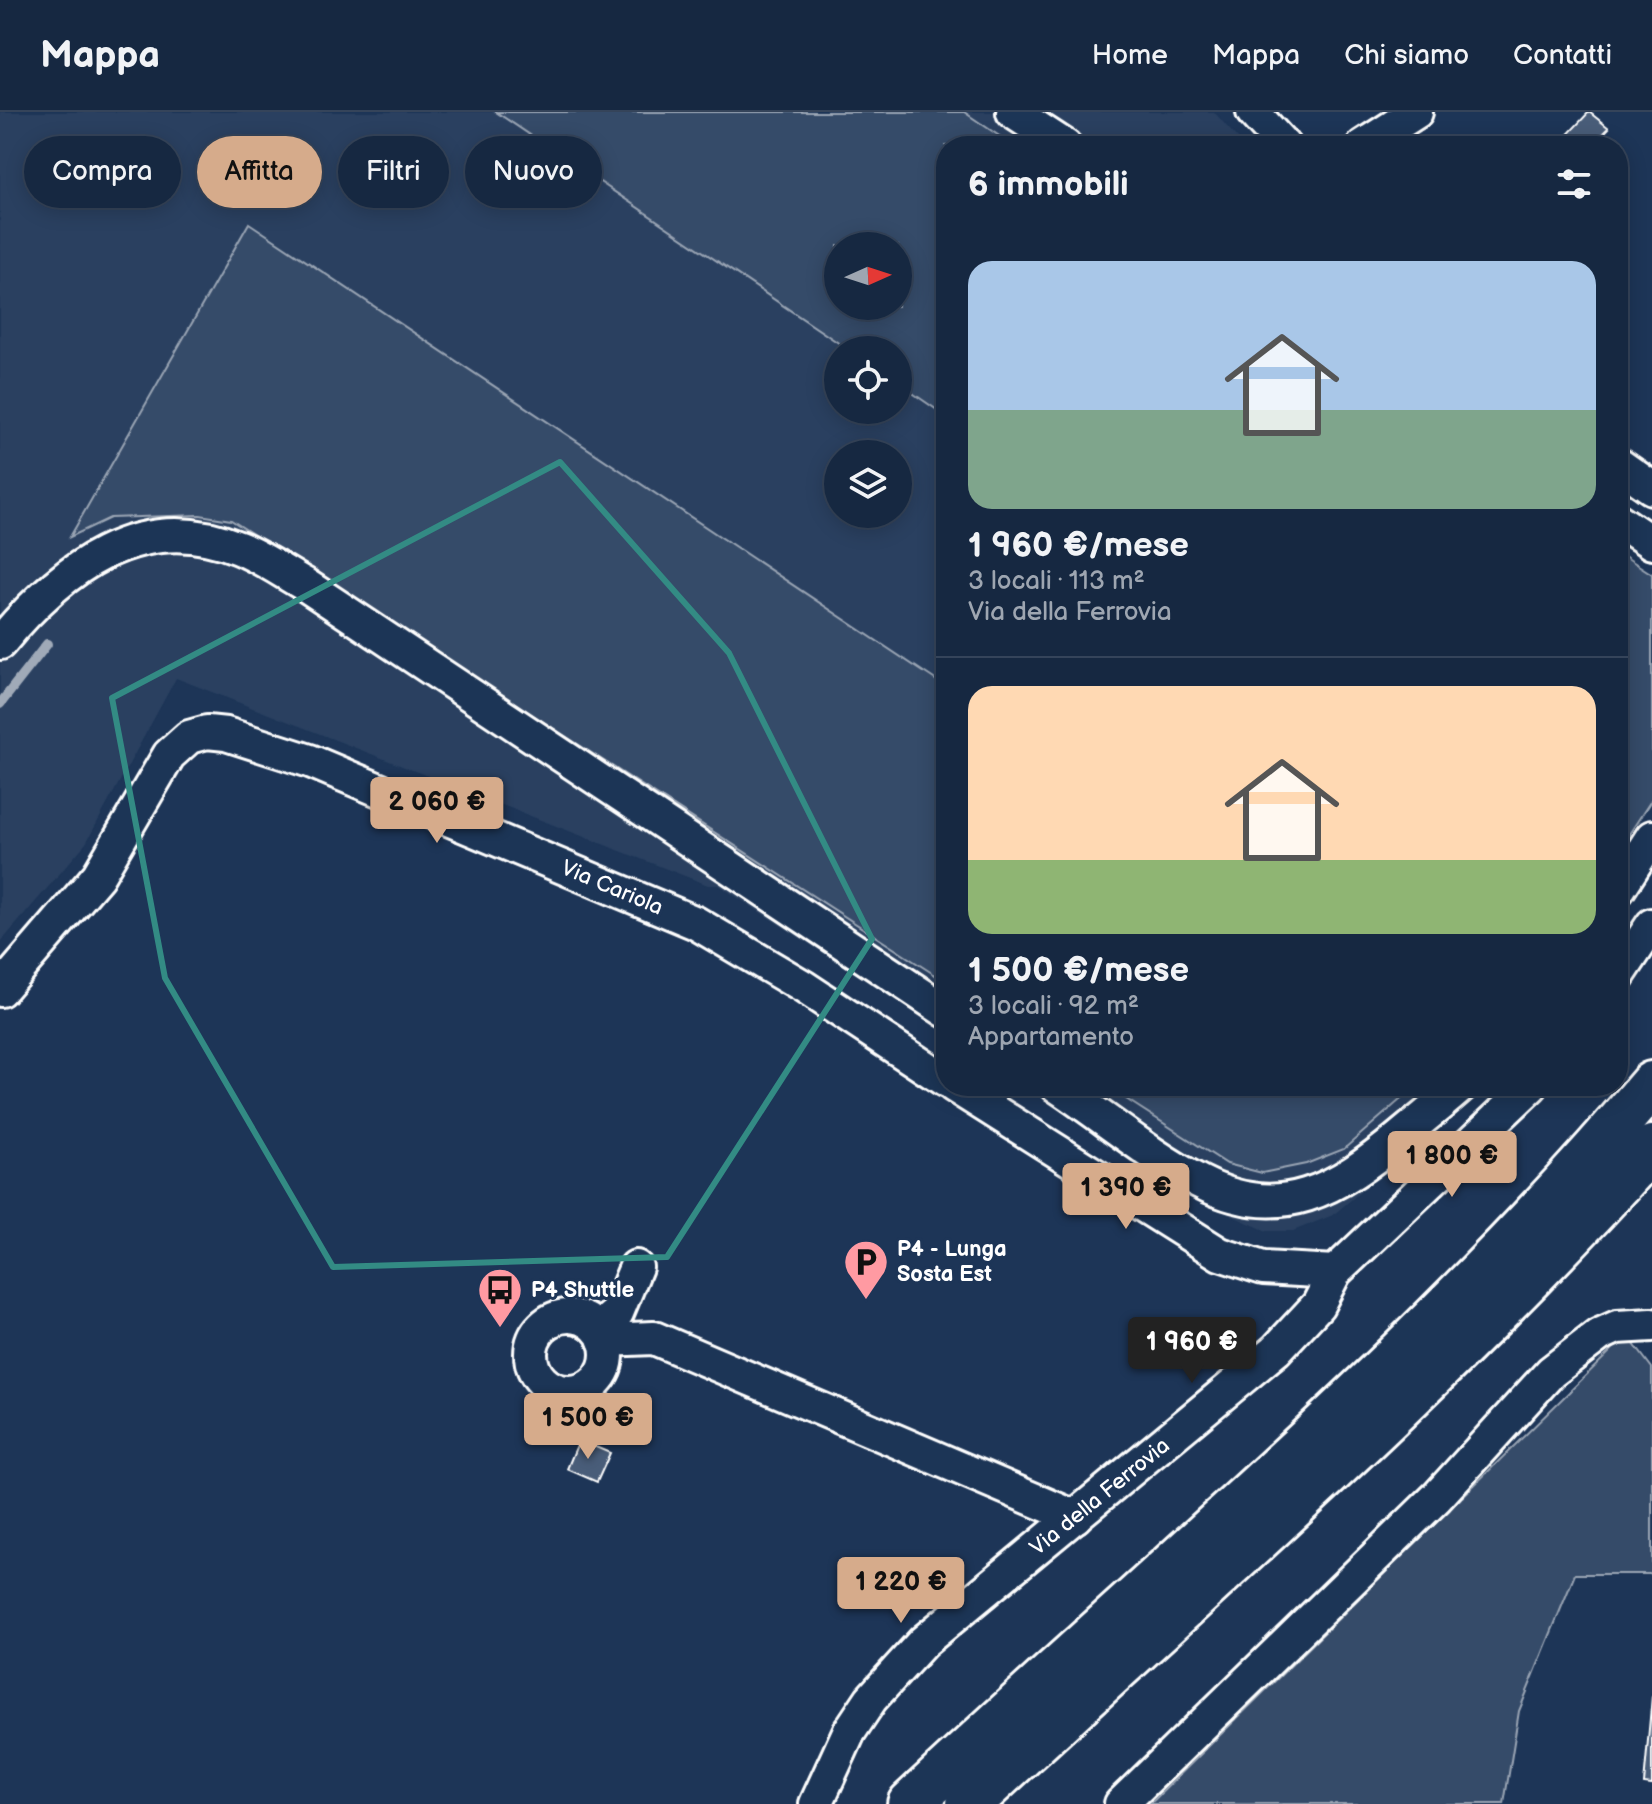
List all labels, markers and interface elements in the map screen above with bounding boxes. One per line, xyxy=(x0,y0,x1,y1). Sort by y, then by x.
text: Mappa xyxy=(40,33,160,78)
text: Home xyxy=(1092,39,1168,72)
text: Mappa xyxy=(1212,39,1300,72)
text: Chi siamo xyxy=(1344,39,1469,72)
text: Contatti xyxy=(1513,39,1612,72)
chip: Compra xyxy=(24,136,181,208)
chip: Affitta xyxy=(197,136,322,208)
chip: Filtri xyxy=(338,136,449,208)
chip: Nuovo xyxy=(465,136,602,208)
icon: filters xyxy=(1552,162,1596,206)
text: 6 immobili xyxy=(968,164,1129,205)
north arrow xyxy=(824,232,912,320)
map controls xyxy=(824,232,912,528)
icon: home xyxy=(1210,313,1354,457)
button: locate xyxy=(824,336,912,424)
button: layers xyxy=(824,440,912,528)
text: 1 960 €/mese xyxy=(968,525,1189,566)
text: 3 locali · 113 m² xyxy=(968,566,1145,597)
text: Via della Ferrovia xyxy=(968,597,1172,628)
icon: home xyxy=(1210,738,1354,882)
pin: 2 060 € xyxy=(363,777,511,845)
text: 2 060 € xyxy=(388,787,486,818)
street label: Via Cariola xyxy=(557,854,667,922)
text: 1 500 €/mese xyxy=(968,950,1189,991)
text: 3 locali · 92 m² xyxy=(968,991,1139,1022)
text: Appartamento xyxy=(968,1022,1134,1053)
pin: 1 800 € xyxy=(1378,1131,1526,1199)
text: 1 800 € xyxy=(1406,1141,1498,1172)
pin: 1 390 € xyxy=(1052,1163,1200,1231)
text: 1 390 € xyxy=(1080,1173,1172,1204)
place label: P4 - Lunga Sosta Est xyxy=(897,1236,1007,1288)
parking icon: P4 - Lunga Sosta Est xyxy=(842,1238,890,1301)
bus stop icon: P4 Shuttle xyxy=(476,1266,524,1329)
place label: P4 Shuttle xyxy=(531,1277,634,1304)
pin: 1 960 € xyxy=(1118,1317,1266,1385)
text: 1 960 € xyxy=(1146,1327,1238,1358)
pin: 1 500 € xyxy=(514,1393,662,1461)
text: 1 500 € xyxy=(542,1403,634,1434)
street label: Via della Ferrovia xyxy=(1025,1432,1175,1562)
pin: 1 220 € xyxy=(827,1557,975,1625)
text: 1 220 € xyxy=(855,1567,947,1598)

